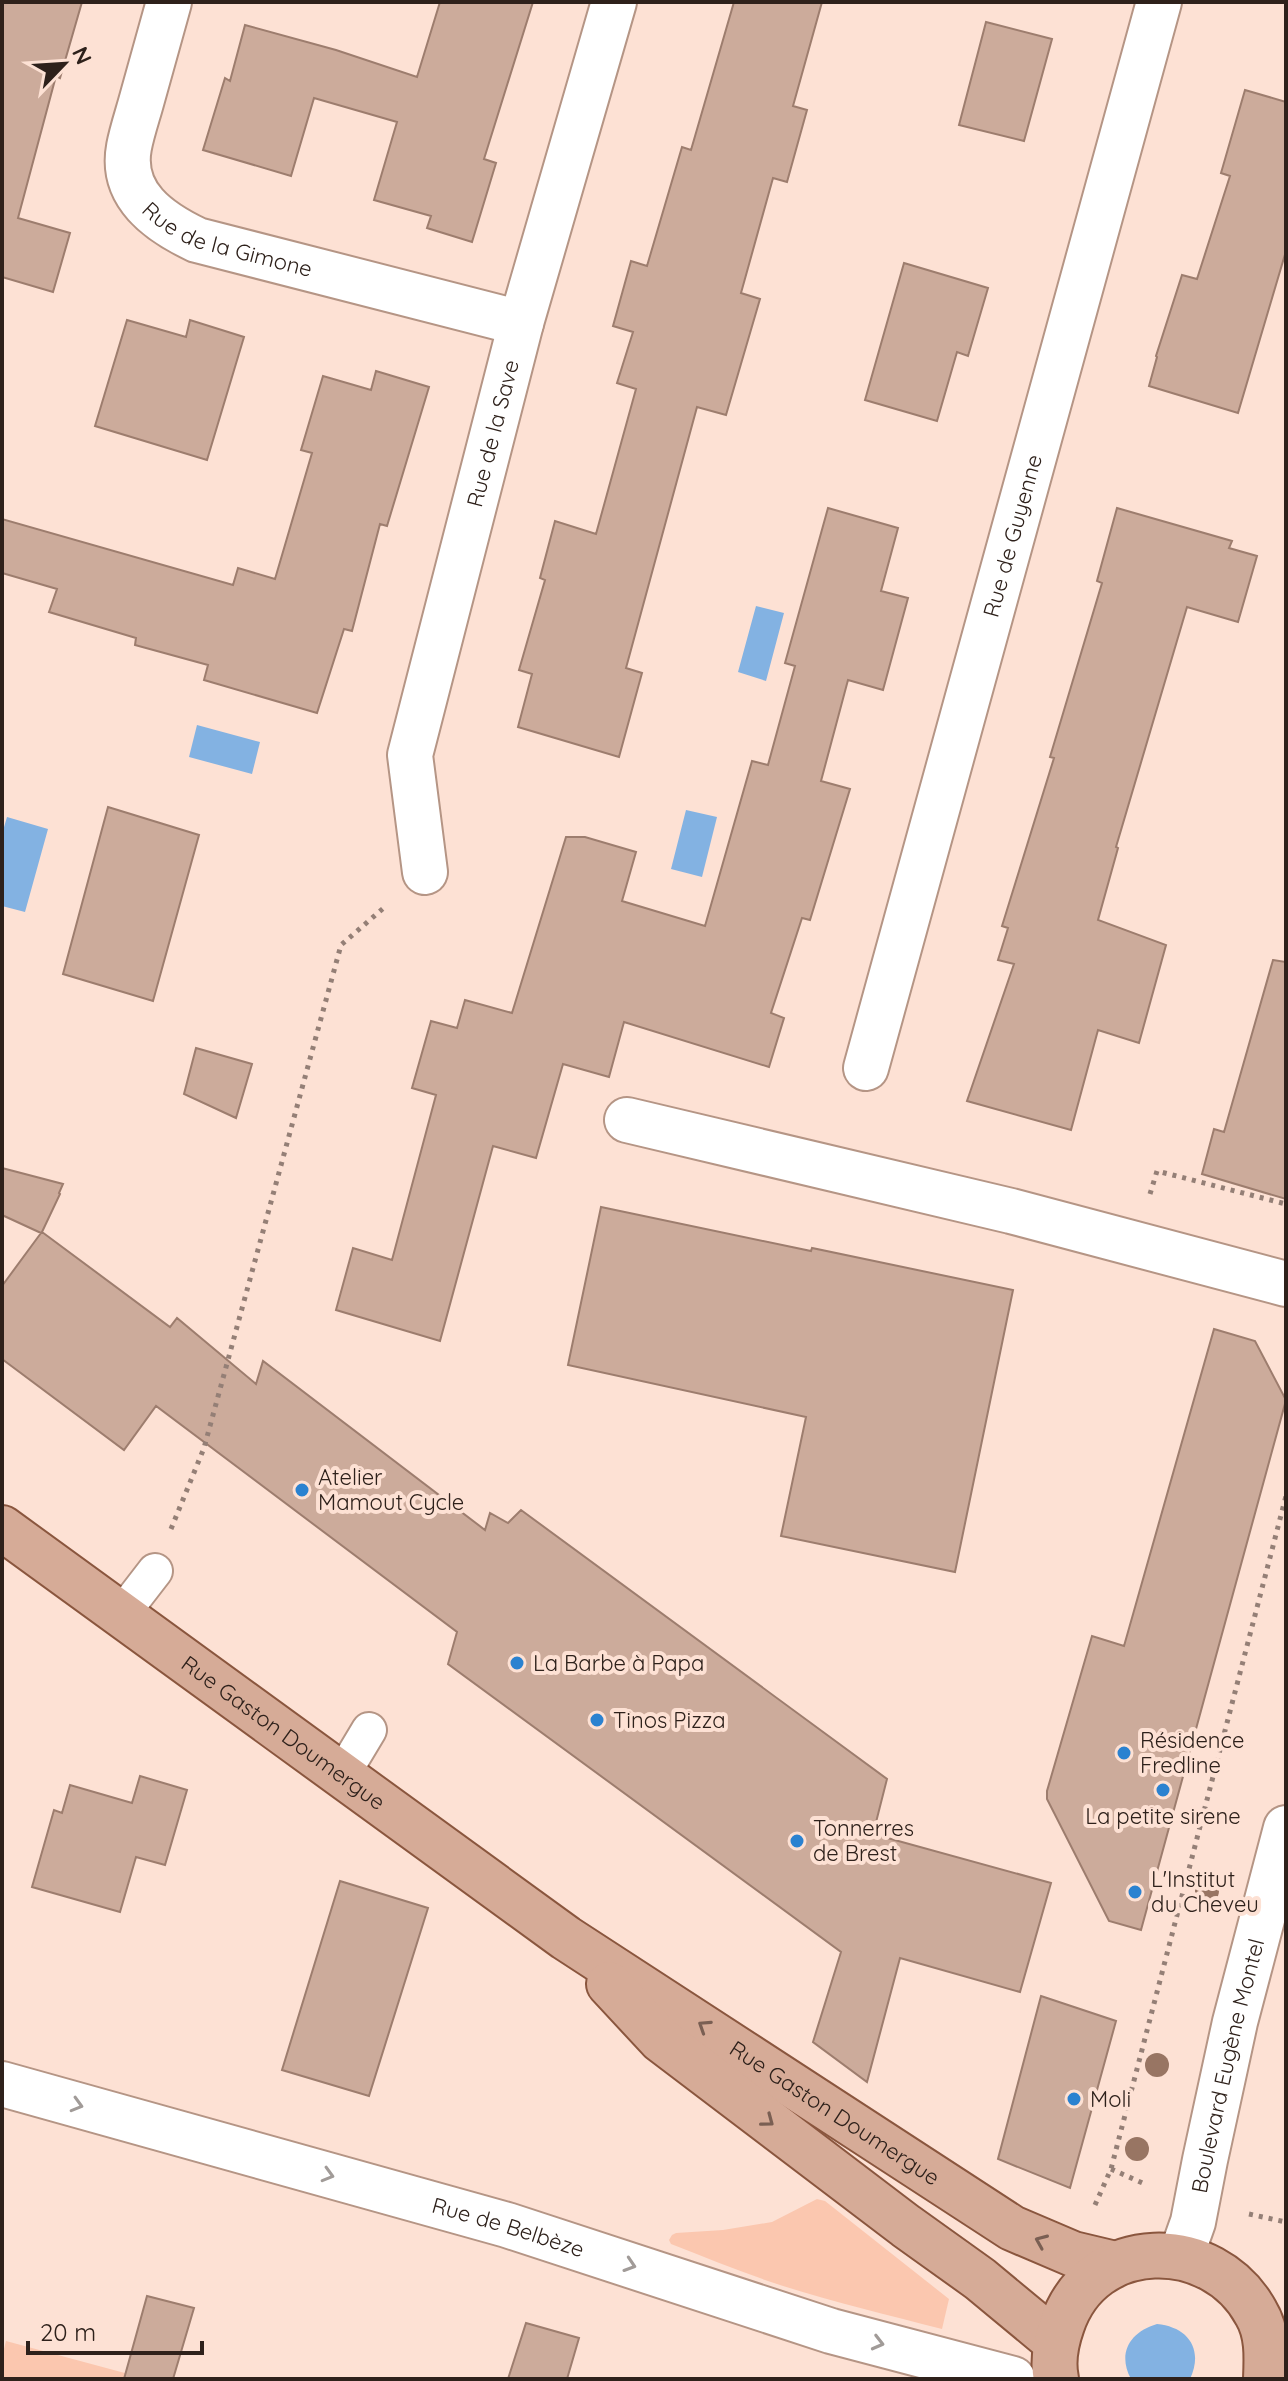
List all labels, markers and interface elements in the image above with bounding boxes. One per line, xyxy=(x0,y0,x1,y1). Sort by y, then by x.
north arrow xyxy=(24,24,104,104)
text: N xyxy=(66,42,98,69)
street label: Rue de la Gimone xyxy=(136,196,315,283)
street label: Rue de la Save xyxy=(460,357,525,510)
street label: Rue de Guyenne xyxy=(977,451,1048,620)
place label: Atelier Mamout Cycle xyxy=(318,1463,464,1516)
marker: Atelier Mamout Cycle xyxy=(293,1481,311,1499)
street label: Rue Gaston Doumergue xyxy=(176,1649,391,1816)
place label: La Barbe à Papa xyxy=(533,1649,704,1677)
marker: La Barbe à Papa xyxy=(508,1654,526,1672)
place label: Tinos Pizza xyxy=(613,1706,726,1734)
marker: Tinos Pizza xyxy=(588,1711,606,1729)
place label: Résidence Fredline xyxy=(1140,1726,1244,1779)
marker: Résidence Fredline xyxy=(1115,1744,1133,1762)
marker: La petite sirene xyxy=(1154,1781,1172,1799)
place label: La petite sirene xyxy=(1085,1802,1241,1830)
place label: Tonnerres de Brest xyxy=(813,1814,914,1867)
marker: Tonnerres de Brest xyxy=(788,1832,806,1850)
place label: L'Institut du Cheveu xyxy=(1151,1865,1259,1918)
marker: L'Institut du Cheveu xyxy=(1126,1883,1144,1901)
street label: Boulevard Eugène Montel xyxy=(1185,1936,1270,2195)
one-way arrow xyxy=(698,2021,712,2036)
street label: Rue Gaston Doumergue xyxy=(724,2034,945,2191)
place label: Moli xyxy=(1090,2085,1131,2113)
marker: Moli xyxy=(1065,2090,1083,2108)
one-way arrow xyxy=(70,2096,84,2112)
one-way arrow xyxy=(760,2112,774,2126)
one-way arrow xyxy=(320,2166,334,2182)
street label: Rue de Belbèze xyxy=(429,2191,588,2263)
one-way arrow xyxy=(1035,2234,1049,2250)
one-way arrow xyxy=(623,2256,637,2272)
scale bar xyxy=(28,2305,202,2355)
text: 20 m xyxy=(40,2317,96,2347)
one-way arrow xyxy=(871,2333,885,2350)

